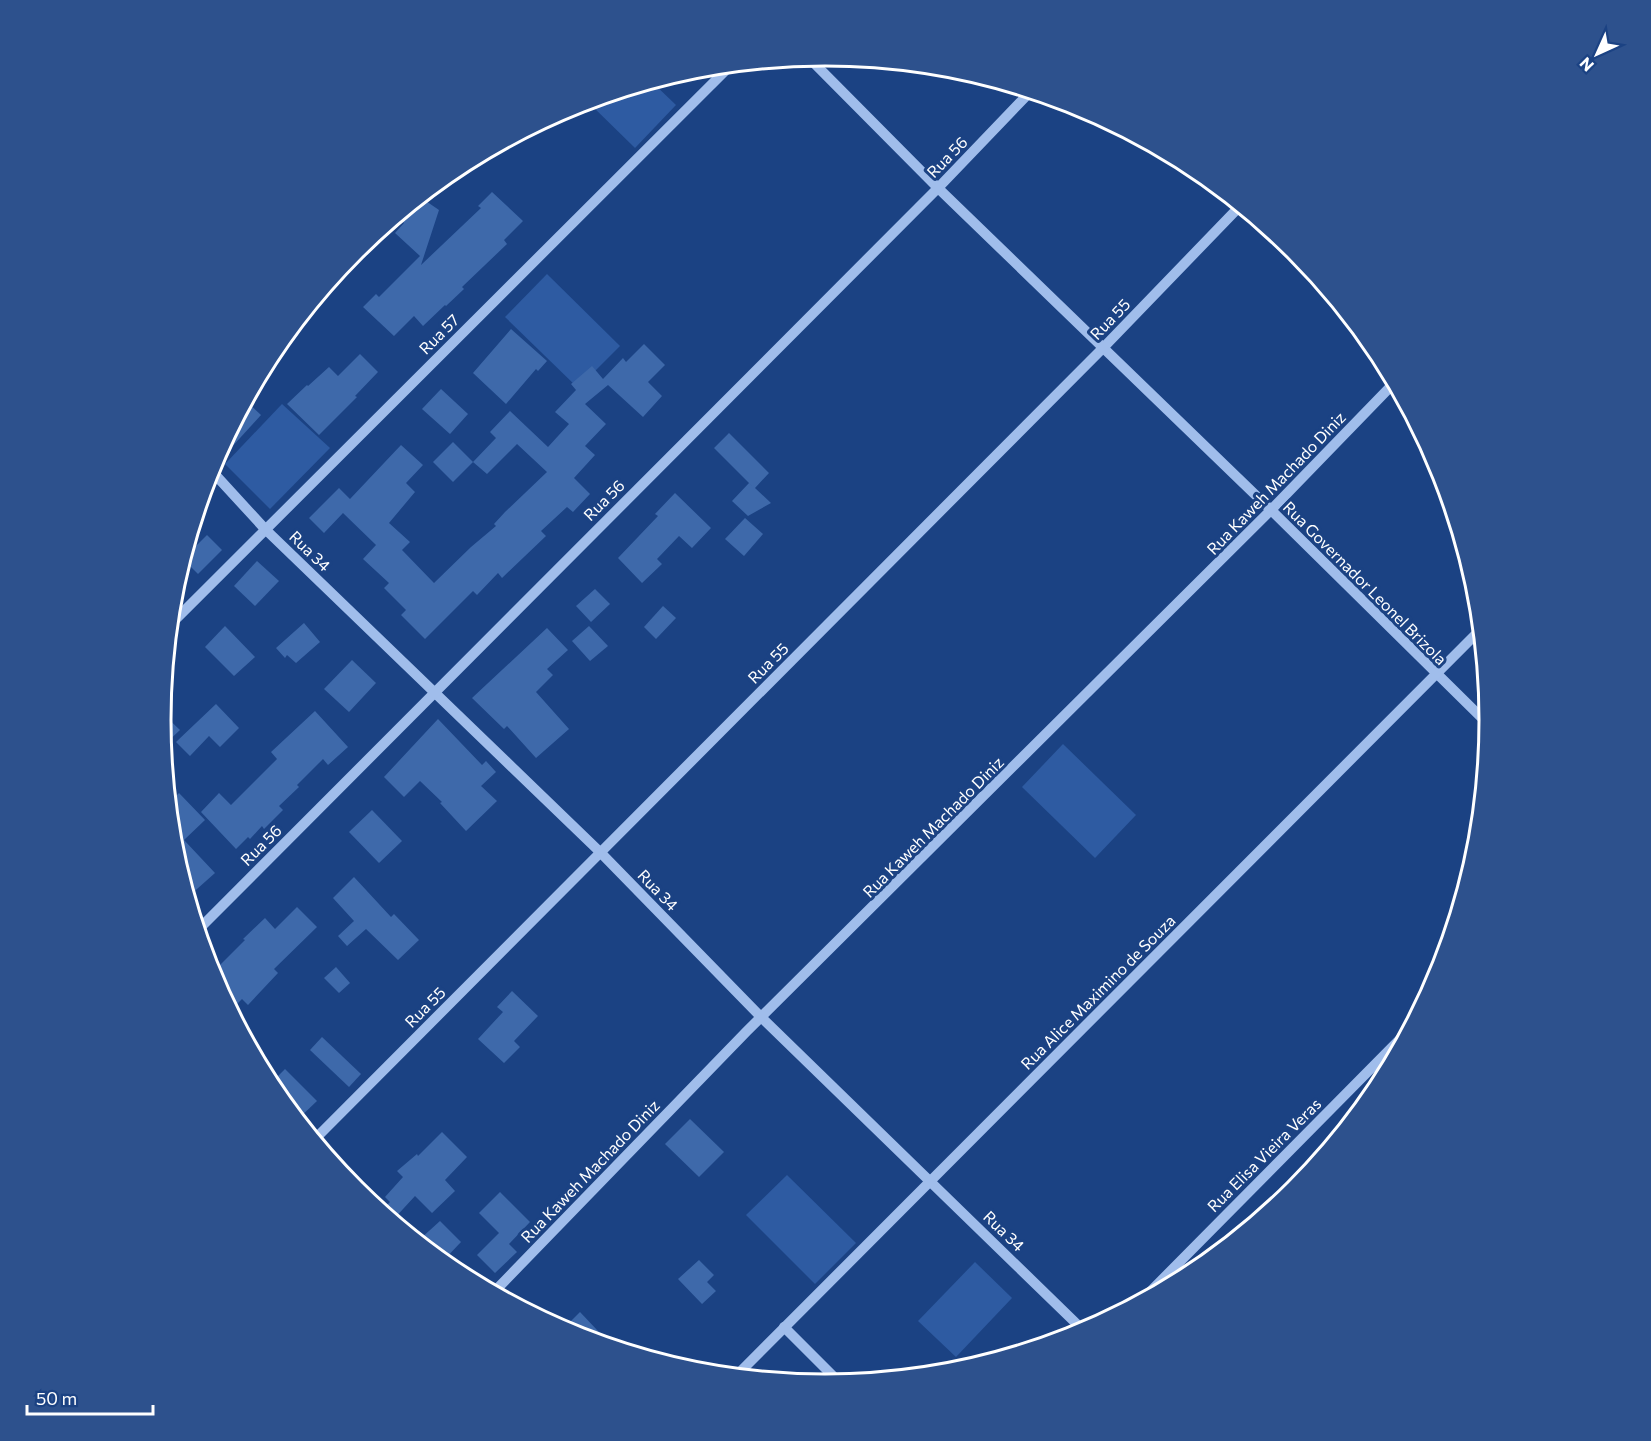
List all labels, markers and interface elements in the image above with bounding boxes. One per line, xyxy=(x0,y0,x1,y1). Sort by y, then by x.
north arrow xyxy=(1567,24,1627,84)
text: N xyxy=(1575,54,1597,76)
street label: Rua 56 xyxy=(922,132,971,181)
street label: Rua 55 xyxy=(1086,294,1134,343)
street label: Rua 57 xyxy=(415,310,463,358)
street label: Rua Kaweh Machado Diniz xyxy=(1202,407,1349,558)
street label: Rua 56 xyxy=(579,475,628,524)
street label: Rua Governador Leonel Brizola xyxy=(1280,497,1451,668)
street label: Rua 34 xyxy=(286,527,335,575)
street label: Rua 55 xyxy=(743,638,792,687)
street label: Rua Kaweh Machado Diniz xyxy=(858,752,1007,901)
street label: Rua 56 xyxy=(236,820,285,869)
street label: Rua 34 xyxy=(634,865,683,914)
street label: Rua Alice Maximino de Souza xyxy=(1016,910,1179,1073)
street label: Rua 55 xyxy=(400,982,449,1031)
street label: Rua Elisa Vieira Veras xyxy=(1203,1094,1324,1215)
street label: Rua Kaweh Machado Diniz xyxy=(516,1095,663,1246)
street label: Rua 34 xyxy=(980,1207,1029,1255)
scale bar xyxy=(27,1378,153,1416)
text: 50 m xyxy=(36,1387,77,1409)

